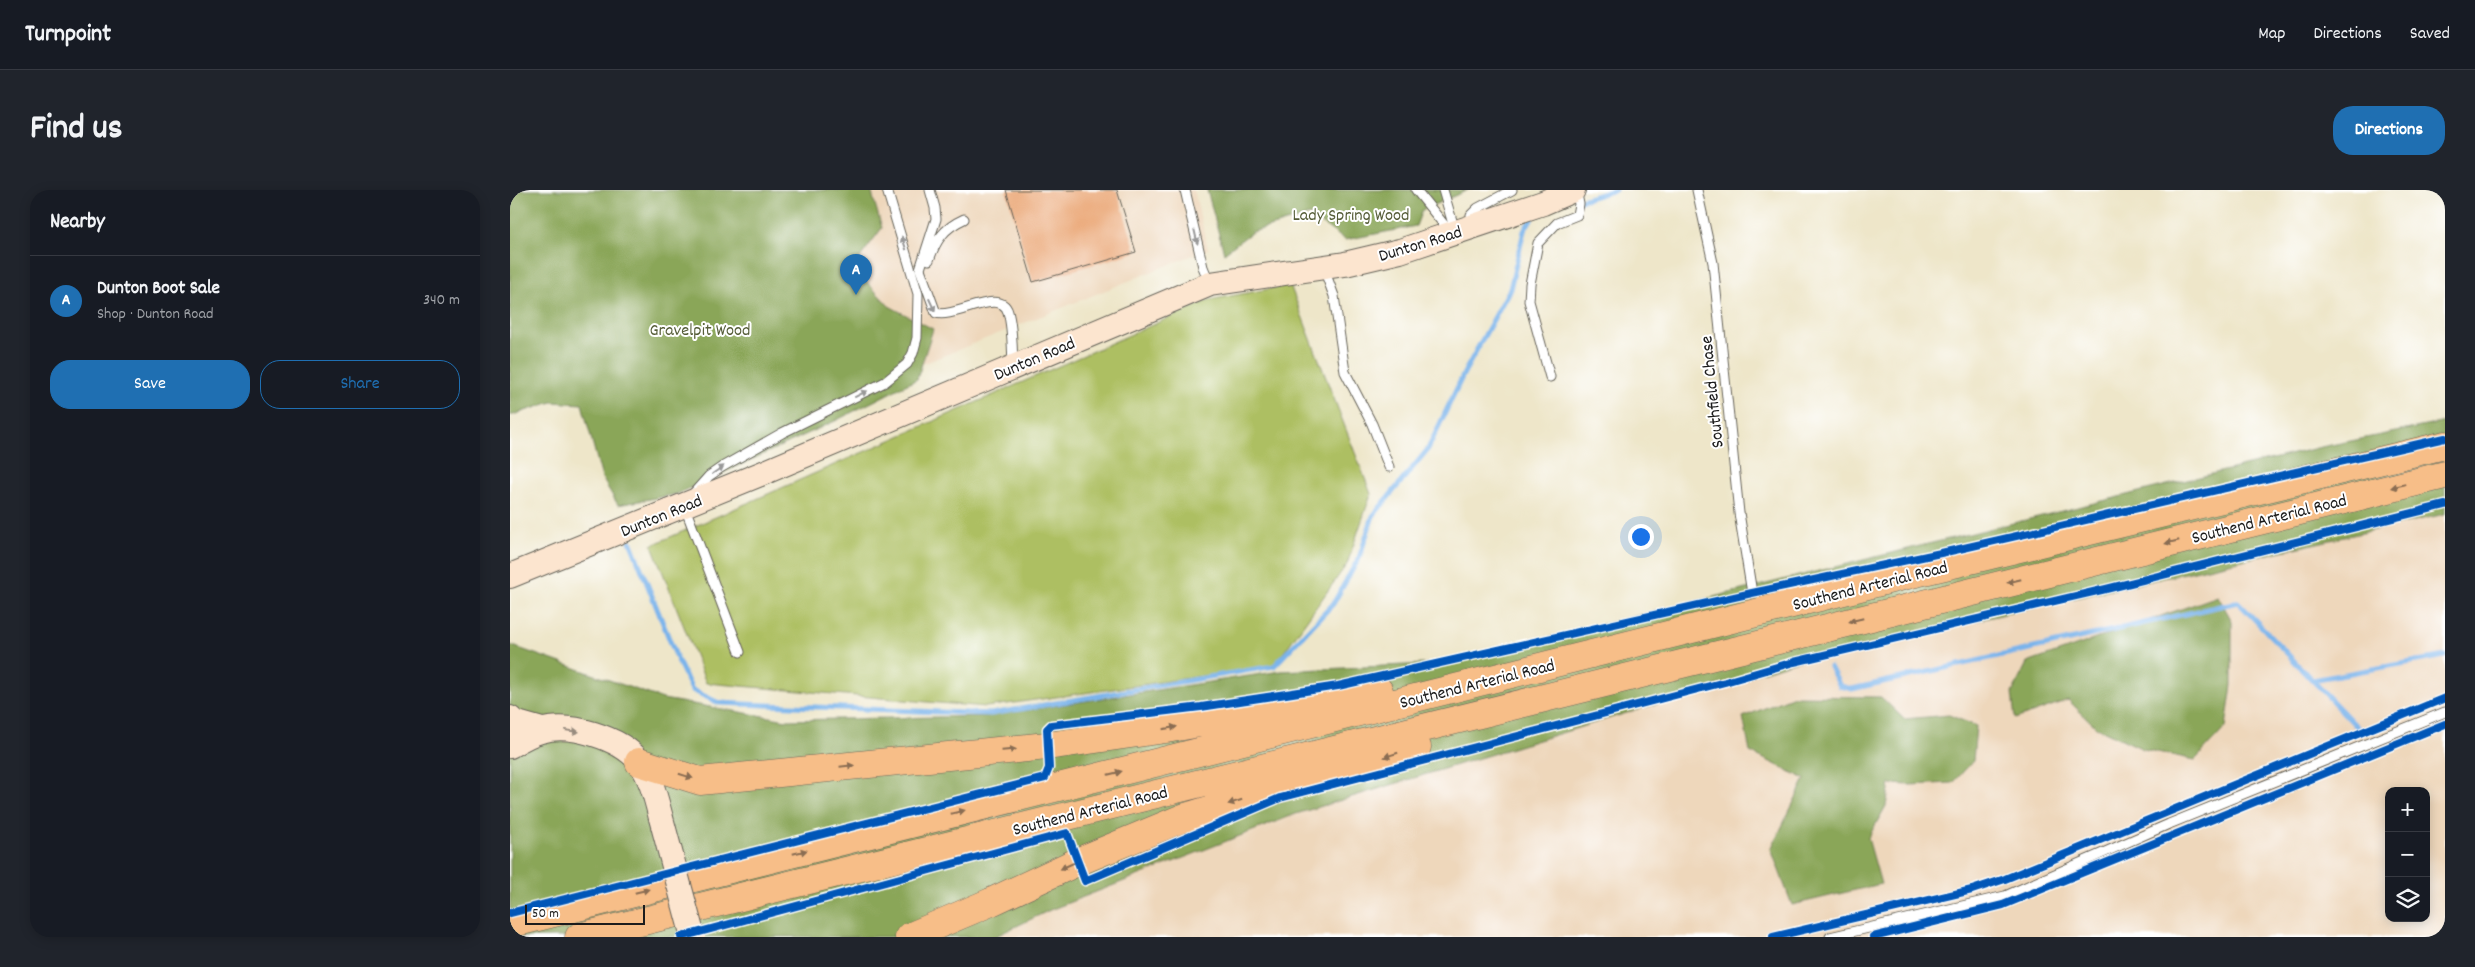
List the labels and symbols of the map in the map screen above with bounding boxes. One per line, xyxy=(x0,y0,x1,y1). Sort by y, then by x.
park label: Lady Spring Wood xyxy=(1293,204,1409,229)
street label: Dunton Road xyxy=(1376,221,1466,270)
one-way arrow xyxy=(1192,230,1200,245)
one-way arrow xyxy=(899,235,907,250)
pin: A xyxy=(840,254,872,295)
one-way arrow xyxy=(929,298,937,312)
park label: Gravelpit Wood xyxy=(649,319,751,344)
street label: Dunton Road xyxy=(990,332,1080,389)
street label: Southfield Chase xyxy=(1695,334,1732,449)
one-way arrow xyxy=(854,390,868,398)
one-way arrow xyxy=(711,465,724,475)
one-way arrow xyxy=(2390,482,2405,490)
street label: Southend Arterial Road xyxy=(2189,489,2350,552)
street label: Dunton Road xyxy=(617,490,707,545)
your location xyxy=(1628,524,1654,550)
one-way arrow xyxy=(2164,538,2179,546)
street label: Southend Arterial Road xyxy=(1790,556,1951,619)
one-way arrow xyxy=(2007,577,2022,585)
one-way arrow xyxy=(1849,616,1864,624)
street label: Southend Arterial Road xyxy=(1397,654,1558,717)
one-way arrow xyxy=(1162,724,1178,732)
one-way arrow xyxy=(565,727,581,735)
one-way arrow xyxy=(1001,745,1017,753)
one-way arrow xyxy=(1383,751,1398,759)
one-way arrow xyxy=(839,762,855,770)
one-way arrow xyxy=(1108,769,1123,777)
one-way arrow xyxy=(679,773,694,781)
street label: Southend Arterial Road xyxy=(1010,781,1171,844)
one-way arrow xyxy=(1227,798,1242,806)
one-way arrow xyxy=(950,808,965,816)
one-way arrow xyxy=(792,848,807,856)
one-way arrow xyxy=(1060,863,1074,871)
one-way arrow xyxy=(635,887,650,895)
scale bar xyxy=(525,902,645,925)

